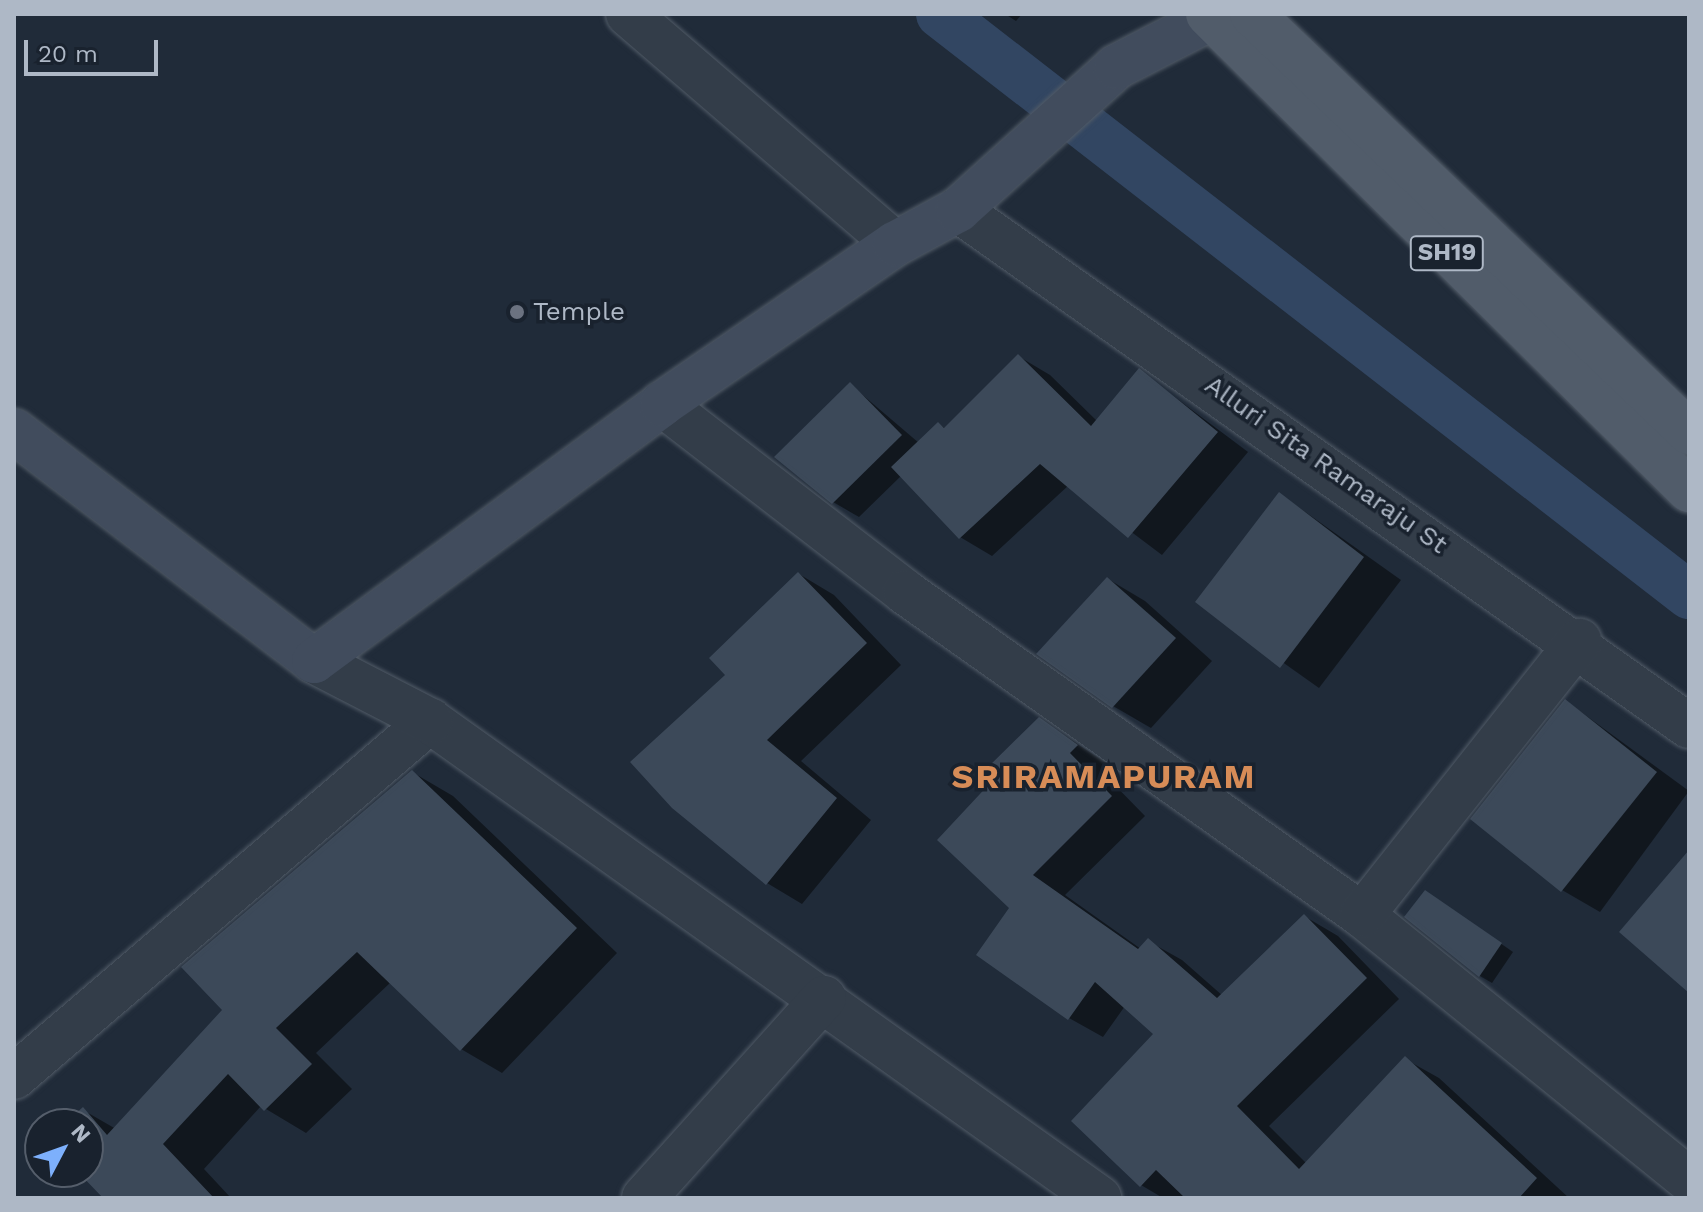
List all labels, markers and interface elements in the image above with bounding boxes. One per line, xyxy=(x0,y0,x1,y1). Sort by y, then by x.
scale bar xyxy=(28,24,162,74)
text: 20 m xyxy=(38,40,98,68)
road number: SH19 xyxy=(1409,233,1485,273)
place label: Temple xyxy=(533,296,625,328)
marker: Temple xyxy=(508,303,526,321)
street label: Alluri Sita Ramaraju St xyxy=(1199,369,1453,561)
district label: SRIRAMAPURAM xyxy=(952,757,1256,797)
north arrow xyxy=(24,1108,104,1188)
text: N xyxy=(66,1119,96,1148)

